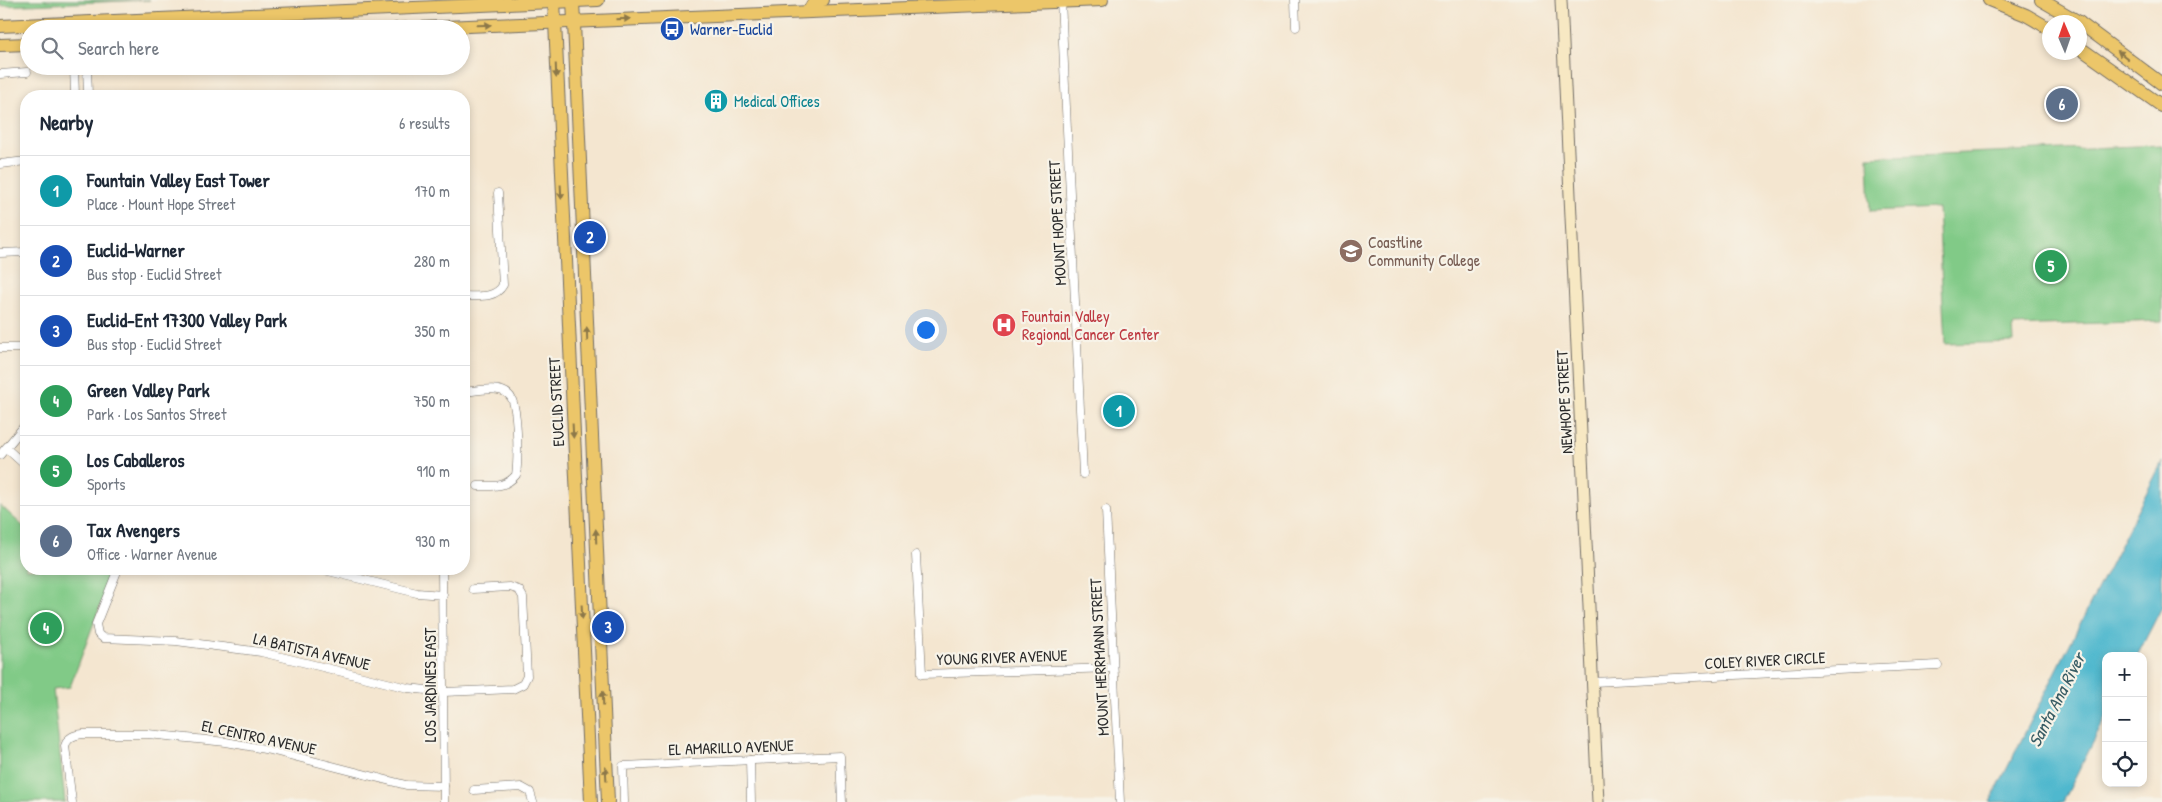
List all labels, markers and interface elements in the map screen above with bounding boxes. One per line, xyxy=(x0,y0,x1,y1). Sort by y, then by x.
one-way arrow xyxy=(615,15,631,23)
north arrow xyxy=(2042,15,2087,60)
bus stop icon: Warner-Euclid xyxy=(659,16,685,42)
place label: Warner-Euclid xyxy=(690,18,772,40)
search box xyxy=(20,20,470,75)
one-way arrow xyxy=(476,21,492,29)
icon: search xyxy=(38,34,66,62)
text: Search here xyxy=(78,35,159,61)
one-way arrow xyxy=(2117,49,2130,60)
one-way arrow xyxy=(553,63,561,79)
pin: 6 xyxy=(2046,85,2078,123)
building icon: Medical Offices xyxy=(703,88,729,114)
place label: Medical Offices xyxy=(734,90,820,112)
text: Nearby xyxy=(40,108,93,137)
text: 6 results xyxy=(399,112,450,134)
street label: MOUNT HOPE STREET xyxy=(1043,159,1071,286)
text: Fountain Valley East Tower xyxy=(87,167,270,193)
text: 1 xyxy=(53,180,59,202)
text: 170 m xyxy=(415,180,450,202)
one-way arrow xyxy=(558,185,566,201)
text: Place · Mount Hope Street xyxy=(87,193,235,215)
pin: 2 xyxy=(574,218,606,256)
place label: Coastline Community College xyxy=(1368,231,1481,271)
text: Euclid-Warner xyxy=(87,237,185,263)
school or university icon: Coastline Community College xyxy=(1338,238,1364,264)
pin: 5 xyxy=(2035,247,2067,285)
text: 2 xyxy=(52,250,60,272)
text: 280 m xyxy=(414,250,450,272)
text: Bus stop · Euclid Street xyxy=(87,263,222,285)
place label: Fountain Valley Regional Cancer Center xyxy=(1021,305,1159,345)
text: Euclid-Ent 17300 Valley Park xyxy=(87,307,287,333)
hospital icon: Fountain Valley Regional Cancer Center xyxy=(991,312,1017,338)
your location xyxy=(913,317,939,343)
text: 3 xyxy=(52,320,60,342)
text: 350 m xyxy=(414,320,450,342)
one-way arrow xyxy=(582,326,590,342)
text: Bus stop · Euclid Street xyxy=(87,333,222,355)
street label: NEWHOPE STREET xyxy=(1550,349,1578,455)
street label: EUCLID STREET xyxy=(543,356,569,447)
text: Green Valley Park xyxy=(87,377,210,403)
text: 4 xyxy=(53,390,59,412)
text: 750 m xyxy=(414,390,450,412)
pin: 1 xyxy=(1103,392,1135,430)
text: Park · Los Santos Street xyxy=(87,403,226,425)
one-way arrow xyxy=(570,423,578,439)
text: Los Caballeros xyxy=(87,447,185,473)
text: 5 xyxy=(53,460,59,482)
text: 910 m xyxy=(417,460,450,482)
text: Sports xyxy=(87,473,125,495)
text: Tax Avengers xyxy=(87,517,180,543)
one-way arrow xyxy=(592,527,600,543)
text: 6 xyxy=(53,530,59,552)
text: 930 m xyxy=(415,530,450,552)
text: Office · Warner Avenue xyxy=(87,543,217,565)
street label: MOUNT HERRMANN STREET xyxy=(1084,577,1114,736)
one-way arrow xyxy=(578,604,586,620)
pin: 3 xyxy=(592,608,624,646)
pin: 4 xyxy=(30,609,62,647)
street label: LA BATISTA AVENUE xyxy=(251,627,373,675)
street label: LOS JARDINES EAST xyxy=(419,627,441,742)
street label: YOUNG RIVER AVENUE xyxy=(936,644,1068,670)
street label: COLEY RIVER CIRCLE xyxy=(1704,646,1826,674)
water label: Santa Ana River xyxy=(2022,647,2092,751)
map controls xyxy=(2102,652,2147,787)
button: + xyxy=(2102,652,2147,697)
one-way arrow xyxy=(599,690,607,706)
button: − xyxy=(2102,697,2147,742)
street label: EL CENTRO AVENUE xyxy=(200,714,318,760)
street label: EL AMARILLO AVENUE xyxy=(668,734,794,760)
button: locate xyxy=(2102,742,2147,787)
one-way arrow xyxy=(602,766,610,782)

